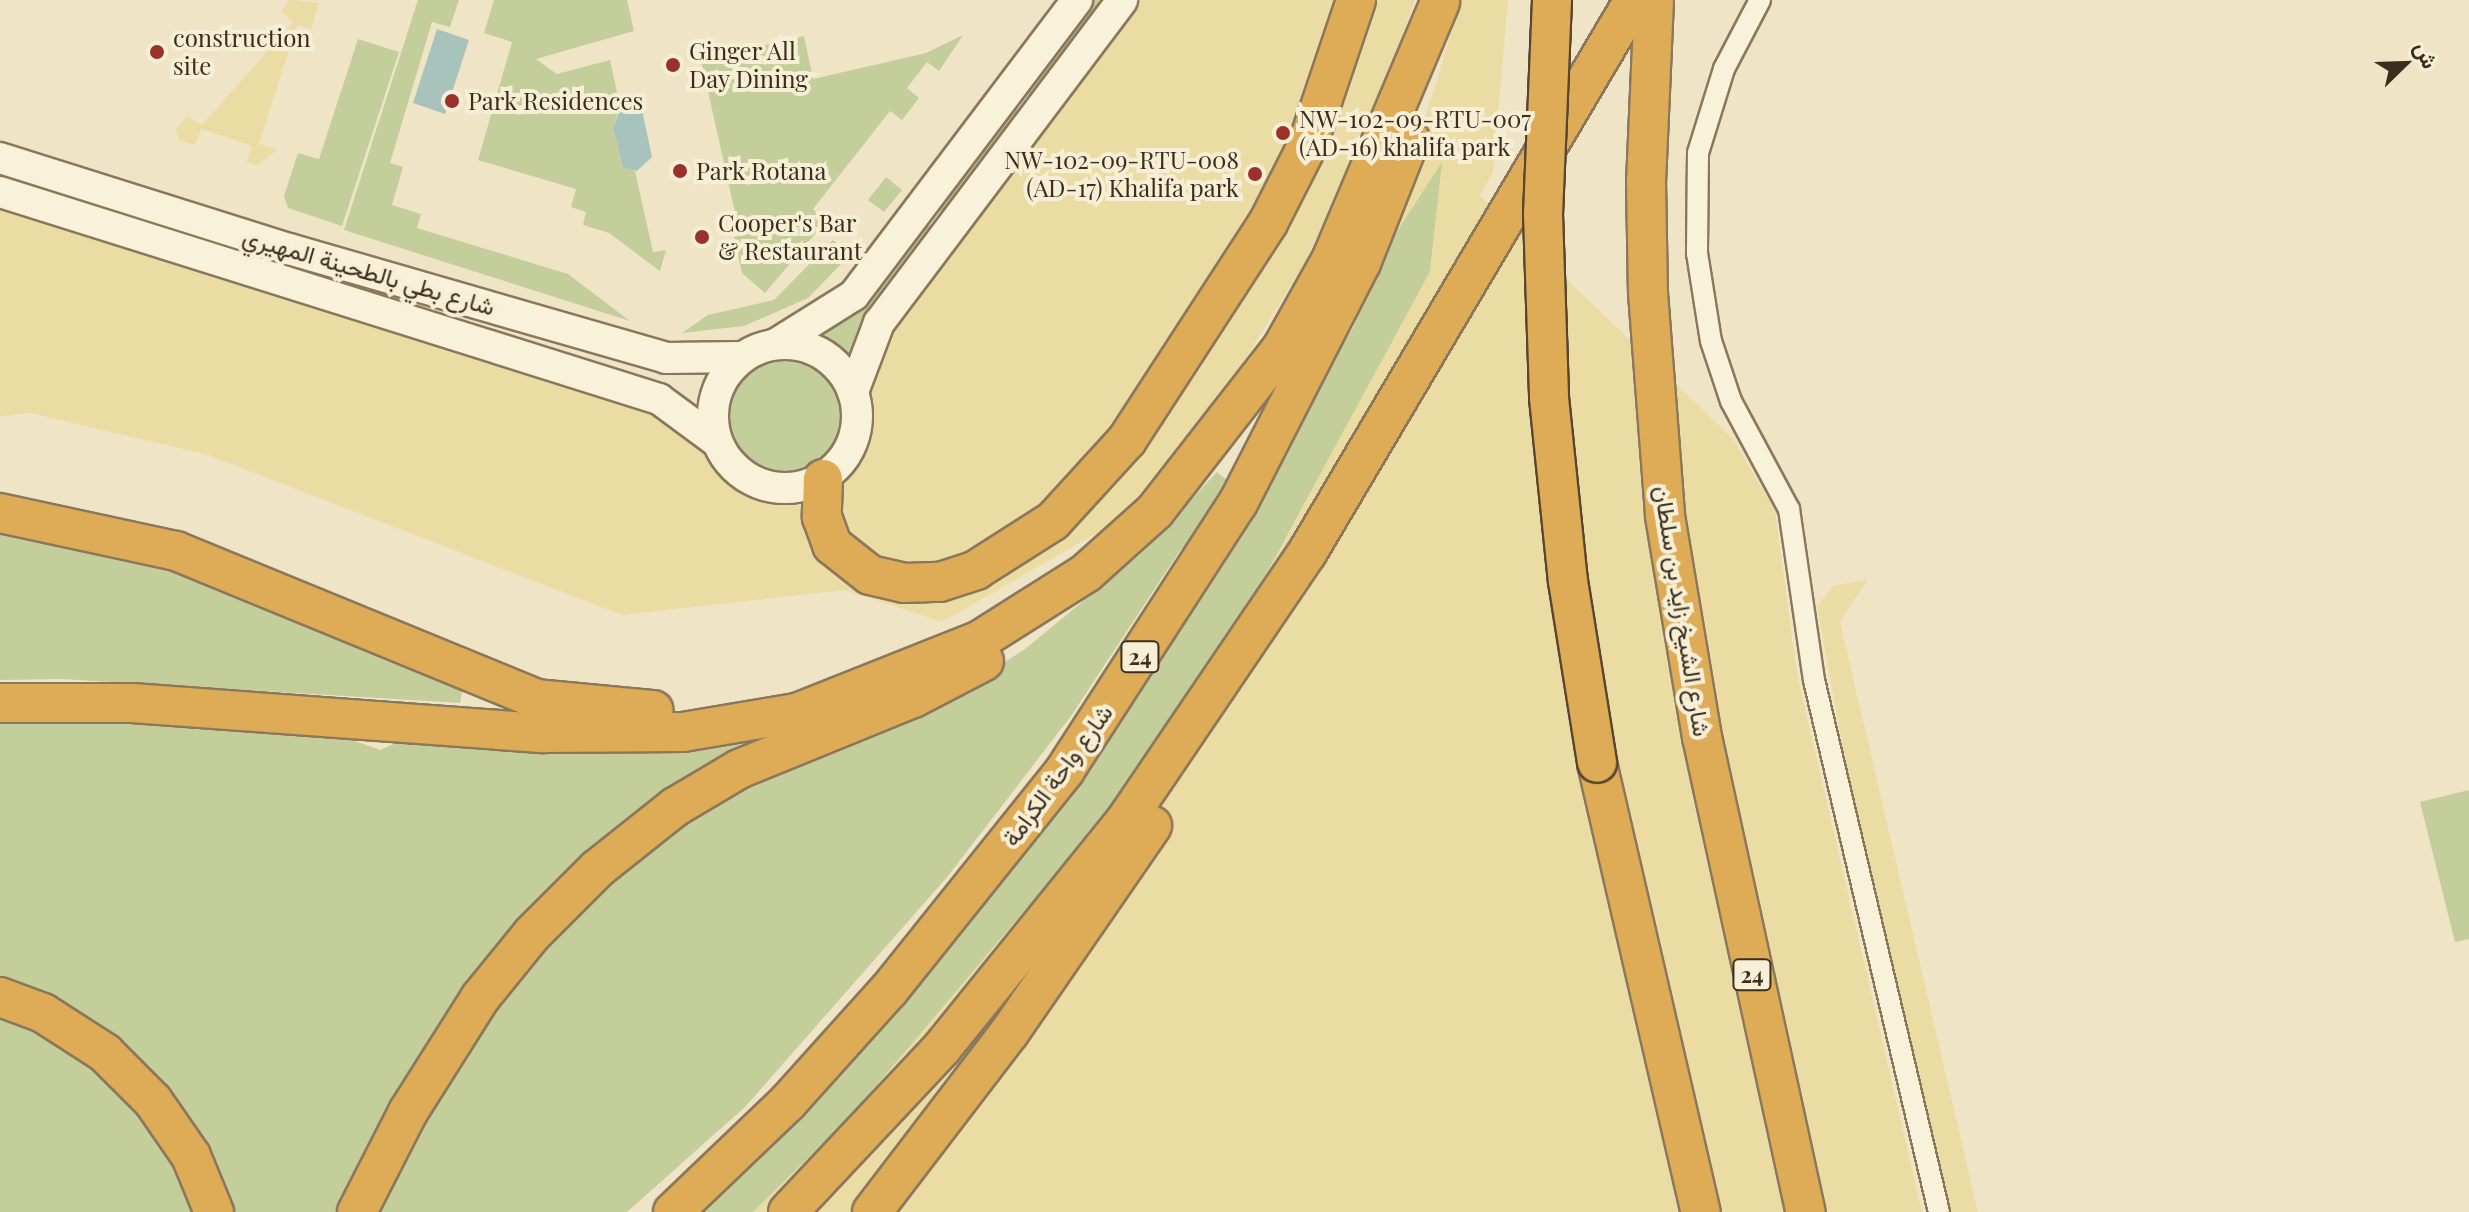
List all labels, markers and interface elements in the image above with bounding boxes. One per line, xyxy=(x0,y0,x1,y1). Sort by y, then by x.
place label: construction site xyxy=(173,24,311,80)
north arrow xyxy=(2365,24,2445,104)
place label: Ginger All Day Dining xyxy=(689,37,809,93)
text: ش xyxy=(2408,37,2446,73)
marker: construction site xyxy=(148,43,166,61)
marker: Ginger All Day Dining xyxy=(664,56,682,74)
place label: Park Residences xyxy=(468,87,644,115)
marker: Park Residences xyxy=(443,92,461,110)
place label: NW-102-09-RTU-007 (AD-16) khalifa park xyxy=(1299,105,1531,161)
marker: NW-102-09-RTU-007 (AD-16) khalifa park xyxy=(1274,124,1292,142)
place label: NW-102-09-RTU-008 (AD-17) Khalifa park xyxy=(1004,146,1239,202)
place label: Park Rotana xyxy=(696,157,827,185)
marker: Park Rotana xyxy=(671,162,689,180)
marker: NW-102-09-RTU-008 (AD-17) Khalifa park xyxy=(1246,165,1264,183)
place label: Cooper's Bar & Restaurant xyxy=(718,209,862,265)
street label: شارع بطي بالطحينة المهيري xyxy=(240,221,498,321)
marker: Cooper's Bar & Restaurant xyxy=(693,228,711,246)
street label: شارع الشيخ زايد بن سلطان xyxy=(1649,484,1717,738)
road number: 24 xyxy=(1120,639,1160,675)
street label: شارع واحة الكرامة xyxy=(996,699,1118,851)
road number: 24 xyxy=(1732,957,1772,993)

